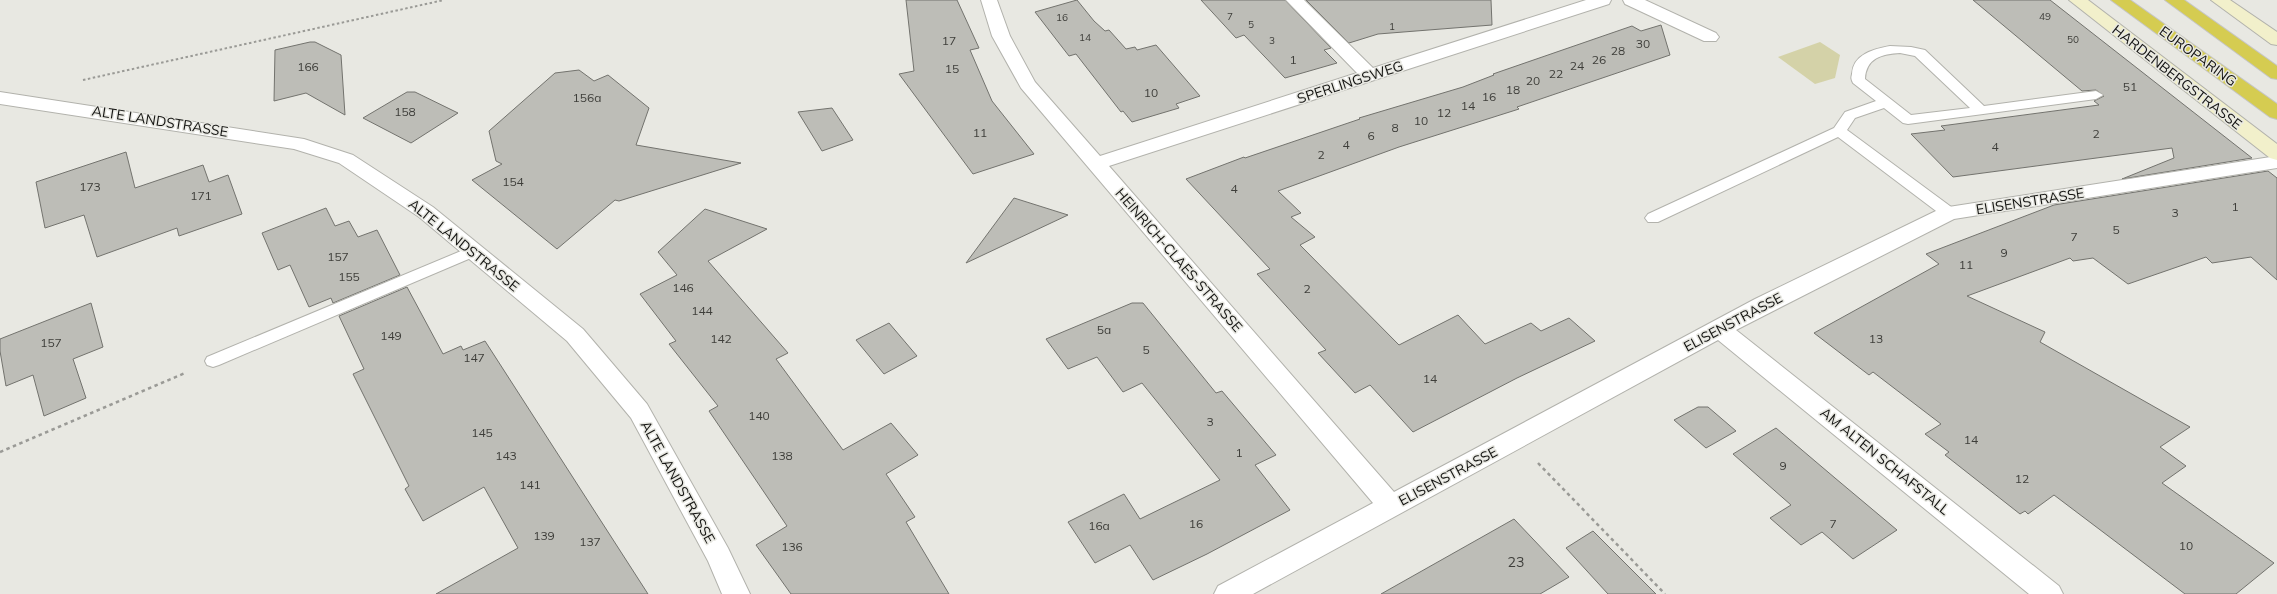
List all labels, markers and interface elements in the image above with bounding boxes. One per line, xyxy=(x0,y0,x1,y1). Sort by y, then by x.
house number: 7 xyxy=(1227,10,1233,23)
house number: 49 xyxy=(2039,10,2051,23)
house number: 16 xyxy=(1056,11,1068,24)
house number: 5 xyxy=(1248,18,1254,31)
house number: 1 xyxy=(1389,20,1395,33)
street label: HARDENBERGSTRASSE xyxy=(2108,21,2246,133)
street label: EUROPARING xyxy=(2156,22,2240,90)
house number: 14 xyxy=(1079,31,1091,44)
house number: 17 xyxy=(942,33,956,48)
house number: 50 xyxy=(2067,33,2079,46)
house number: 3 xyxy=(1269,34,1275,47)
house number: 30 xyxy=(1636,36,1650,51)
house number: 28 xyxy=(1611,43,1625,58)
house number: 1 xyxy=(1289,52,1297,67)
house number: 26 xyxy=(1592,52,1606,67)
street label: SPERLINGSWEG xyxy=(1295,56,1405,108)
house number: 24 xyxy=(1570,58,1584,73)
house number: 166 xyxy=(297,59,319,74)
house number: 15 xyxy=(945,61,959,76)
house number: 22 xyxy=(1549,66,1563,81)
house number: 20 xyxy=(1526,73,1540,88)
house number: 51 xyxy=(2123,79,2137,94)
house number: 18 xyxy=(1506,82,1520,97)
house number: 10 xyxy=(1144,85,1158,100)
house number: 16 xyxy=(1482,89,1496,104)
house number: 156a xyxy=(573,90,601,105)
house number: 14 xyxy=(1461,98,1475,113)
street label: ALTE LANDSTRASSE xyxy=(91,101,229,141)
house number: 158 xyxy=(394,104,416,119)
house number: 12 xyxy=(1437,105,1451,120)
house number: 10 xyxy=(1414,113,1428,128)
house number: 8 xyxy=(1391,120,1399,135)
house number: 11 xyxy=(973,125,987,140)
house number: 2 xyxy=(2092,126,2100,141)
house number: 6 xyxy=(1367,128,1375,143)
house number: 4 xyxy=(1342,137,1350,152)
house number: 4 xyxy=(1991,139,1999,154)
house number: 2 xyxy=(1317,147,1325,162)
house number: 154 xyxy=(502,174,524,189)
house number: 173 xyxy=(79,179,101,194)
house number: 4 xyxy=(1230,181,1238,196)
street label: HEINRICH-CLAES-STRASSE xyxy=(1112,184,1246,336)
street label: ELISENSTRASSE xyxy=(1975,184,2085,218)
house number: 171 xyxy=(190,188,212,203)
street label: ALTE LANDSTRASSE xyxy=(405,195,523,295)
house number: 1 xyxy=(2231,199,2239,214)
house number: 3 xyxy=(2171,205,2179,220)
house number: 5 xyxy=(2112,222,2120,237)
house number: 7 xyxy=(2070,229,2078,244)
house number: 9 xyxy=(2000,245,2008,260)
house number: 157 xyxy=(327,249,349,264)
house number: 11 xyxy=(1959,257,1973,272)
house number: 155 xyxy=(338,269,360,284)
house number: 146 xyxy=(672,280,694,295)
house number: 2 xyxy=(1303,281,1311,296)
street label: ELISENSTRASSE xyxy=(1681,288,1785,356)
house number: 144 xyxy=(691,303,713,318)
house number: 5a xyxy=(1097,322,1111,337)
house number: 149 xyxy=(380,328,402,343)
house number: 142 xyxy=(710,331,732,346)
house number: 13 xyxy=(1869,331,1883,346)
house number: 157 xyxy=(40,335,62,350)
house number: 5 xyxy=(1142,342,1150,357)
house number: 147 xyxy=(463,350,485,365)
house number: 14 xyxy=(1423,371,1437,386)
street label: AM ALTEN SCHAFSTALL xyxy=(1817,403,1954,519)
house number: 140 xyxy=(748,408,770,423)
house number: 3 xyxy=(1206,414,1214,429)
street label: ALTE LANDSTRASSE xyxy=(637,418,719,546)
house number: 145 xyxy=(471,425,493,440)
house number: 14 xyxy=(1964,432,1978,447)
street label: ELISENSTRASSE xyxy=(1396,442,1500,510)
house number: 1 xyxy=(1235,445,1243,460)
house number: 143 xyxy=(495,448,517,463)
house number: 138 xyxy=(771,448,793,463)
house number: 9 xyxy=(1779,458,1787,473)
house number: 12 xyxy=(2015,471,2029,486)
house number: 141 xyxy=(519,477,541,492)
house number: 16 xyxy=(1189,516,1203,531)
house number: 7 xyxy=(1829,516,1837,531)
house number: 16a xyxy=(1088,518,1110,533)
house number: 139 xyxy=(533,528,555,543)
house number: 137 xyxy=(579,534,601,549)
house number: 10 xyxy=(2179,538,2193,553)
house number: 136 xyxy=(781,539,803,554)
house number: 23 xyxy=(1508,553,1524,571)

